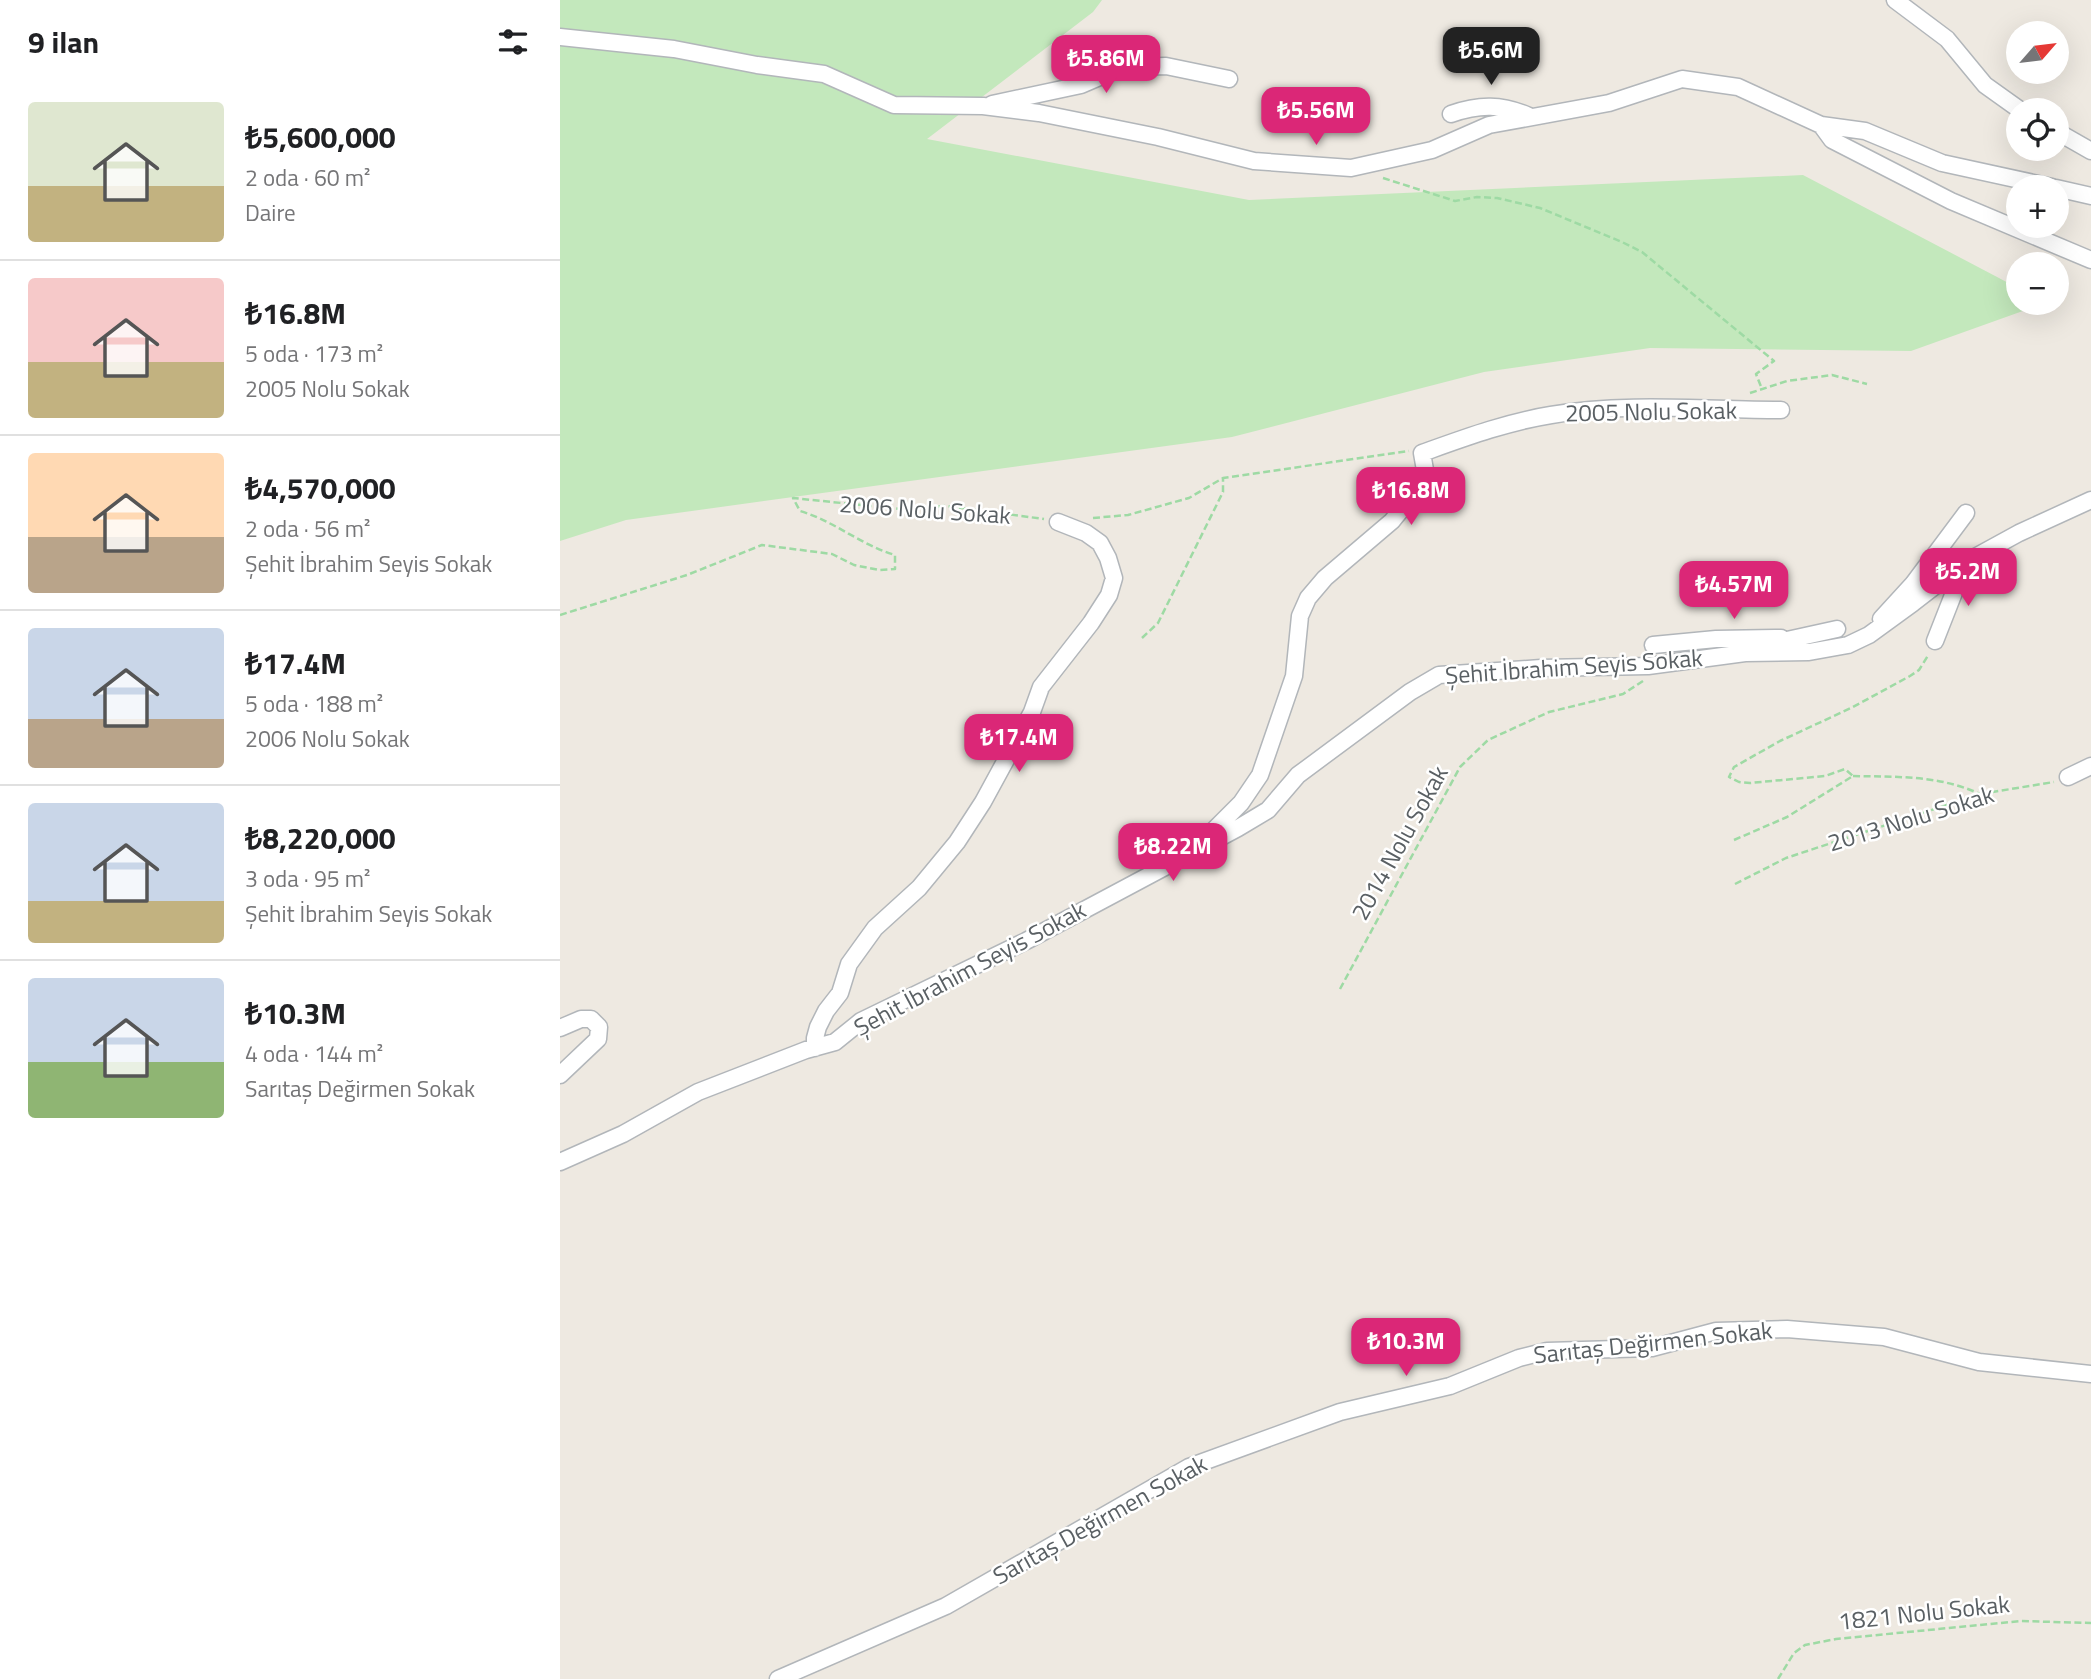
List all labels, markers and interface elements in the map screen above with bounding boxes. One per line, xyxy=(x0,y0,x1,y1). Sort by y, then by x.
text: 9 ilan xyxy=(28,19,99,65)
north arrow xyxy=(2006,21,2068,84)
map controls xyxy=(2006,21,2069,315)
icon: filters xyxy=(494,23,532,61)
pin: ₺5.6M xyxy=(1442,28,1540,87)
text: ₺5.6M xyxy=(1459,32,1523,67)
pin: ₺5.86M xyxy=(1049,36,1163,95)
text: ₺5.86M xyxy=(1067,40,1145,75)
pin: ₺5.56M xyxy=(1259,88,1373,147)
text: ₺5.56M xyxy=(1277,92,1355,127)
button: locate xyxy=(2006,98,2069,161)
text: ₺5,600,000 xyxy=(245,114,396,160)
icon: home xyxy=(84,130,168,214)
text: 2 oda · 60 m² xyxy=(245,160,370,195)
button: + xyxy=(2006,175,2069,238)
text: Daire xyxy=(245,195,296,230)
button: − xyxy=(2006,252,2069,315)
text: ₺16.8M xyxy=(245,290,346,336)
icon: home xyxy=(84,306,168,390)
text: 5 oda · 173 m² xyxy=(245,336,383,371)
text: 2005 Nolu Sokak xyxy=(245,371,410,406)
street label: 2005 Nolu Sokak xyxy=(1565,391,1738,430)
text: ₺4,570,000 xyxy=(245,465,396,511)
pin: ₺16.8M xyxy=(1354,468,1468,527)
text: ₺16.8M xyxy=(1372,472,1450,507)
icon: home xyxy=(84,481,168,565)
street label: 2006 Nolu Sokak xyxy=(838,485,1013,533)
text: 2 oda · 56 m² xyxy=(245,511,370,546)
text: Şehit İbrahim Seyis Sokak xyxy=(245,546,492,581)
pin: ₺5.2M xyxy=(1919,548,2017,608)
text: ₺5.2M xyxy=(1936,553,2000,588)
pin: ₺4.57M xyxy=(1677,562,1791,621)
text: ₺4.57M xyxy=(1695,566,1773,601)
street label: Şehit İbrahim Seyis Sokak xyxy=(1444,639,1704,693)
text: ₺17.4M xyxy=(245,640,346,686)
icon: home xyxy=(84,656,168,740)
text: 5 oda · 188 m² xyxy=(245,686,383,721)
pin: ₺17.4M xyxy=(962,714,1076,774)
text: ₺17.4M xyxy=(980,719,1058,754)
text: 2006 Nolu Sokak xyxy=(245,721,410,756)
street label: 2014 Nolu Sokak xyxy=(1342,758,1457,926)
street label: 2013 Nolu Sokak xyxy=(1823,776,1999,860)
text: ₺8,220,000 xyxy=(245,815,396,861)
pin: ₺8.22M xyxy=(1116,824,1230,883)
text: ₺8.22M xyxy=(1134,828,1212,863)
icon: home xyxy=(84,831,168,915)
text: 3 oda · 95 m² xyxy=(245,861,370,896)
street label: Şehit İbrahim Seyis Sokak xyxy=(847,891,1092,1045)
text: Şehit İbrahim Seyis Sokak xyxy=(245,896,492,931)
text: ₺10.3M xyxy=(245,990,346,1036)
icon: home xyxy=(84,1006,168,1090)
text: 4 oda · 144 m² xyxy=(245,1036,383,1071)
text: Sarıtaş Değirmen Sokak xyxy=(245,1071,475,1106)
street label: Sarıtaş Değirmen Sokak xyxy=(1532,1312,1775,1372)
pin: ₺10.3M xyxy=(1349,1318,1463,1378)
text: ₺10.3M xyxy=(1367,1323,1445,1358)
street label: Sarıtaş Değirmen Sokak xyxy=(986,1445,1214,1593)
street label: 1821 Nolu Sokak xyxy=(1836,1585,2012,1639)

